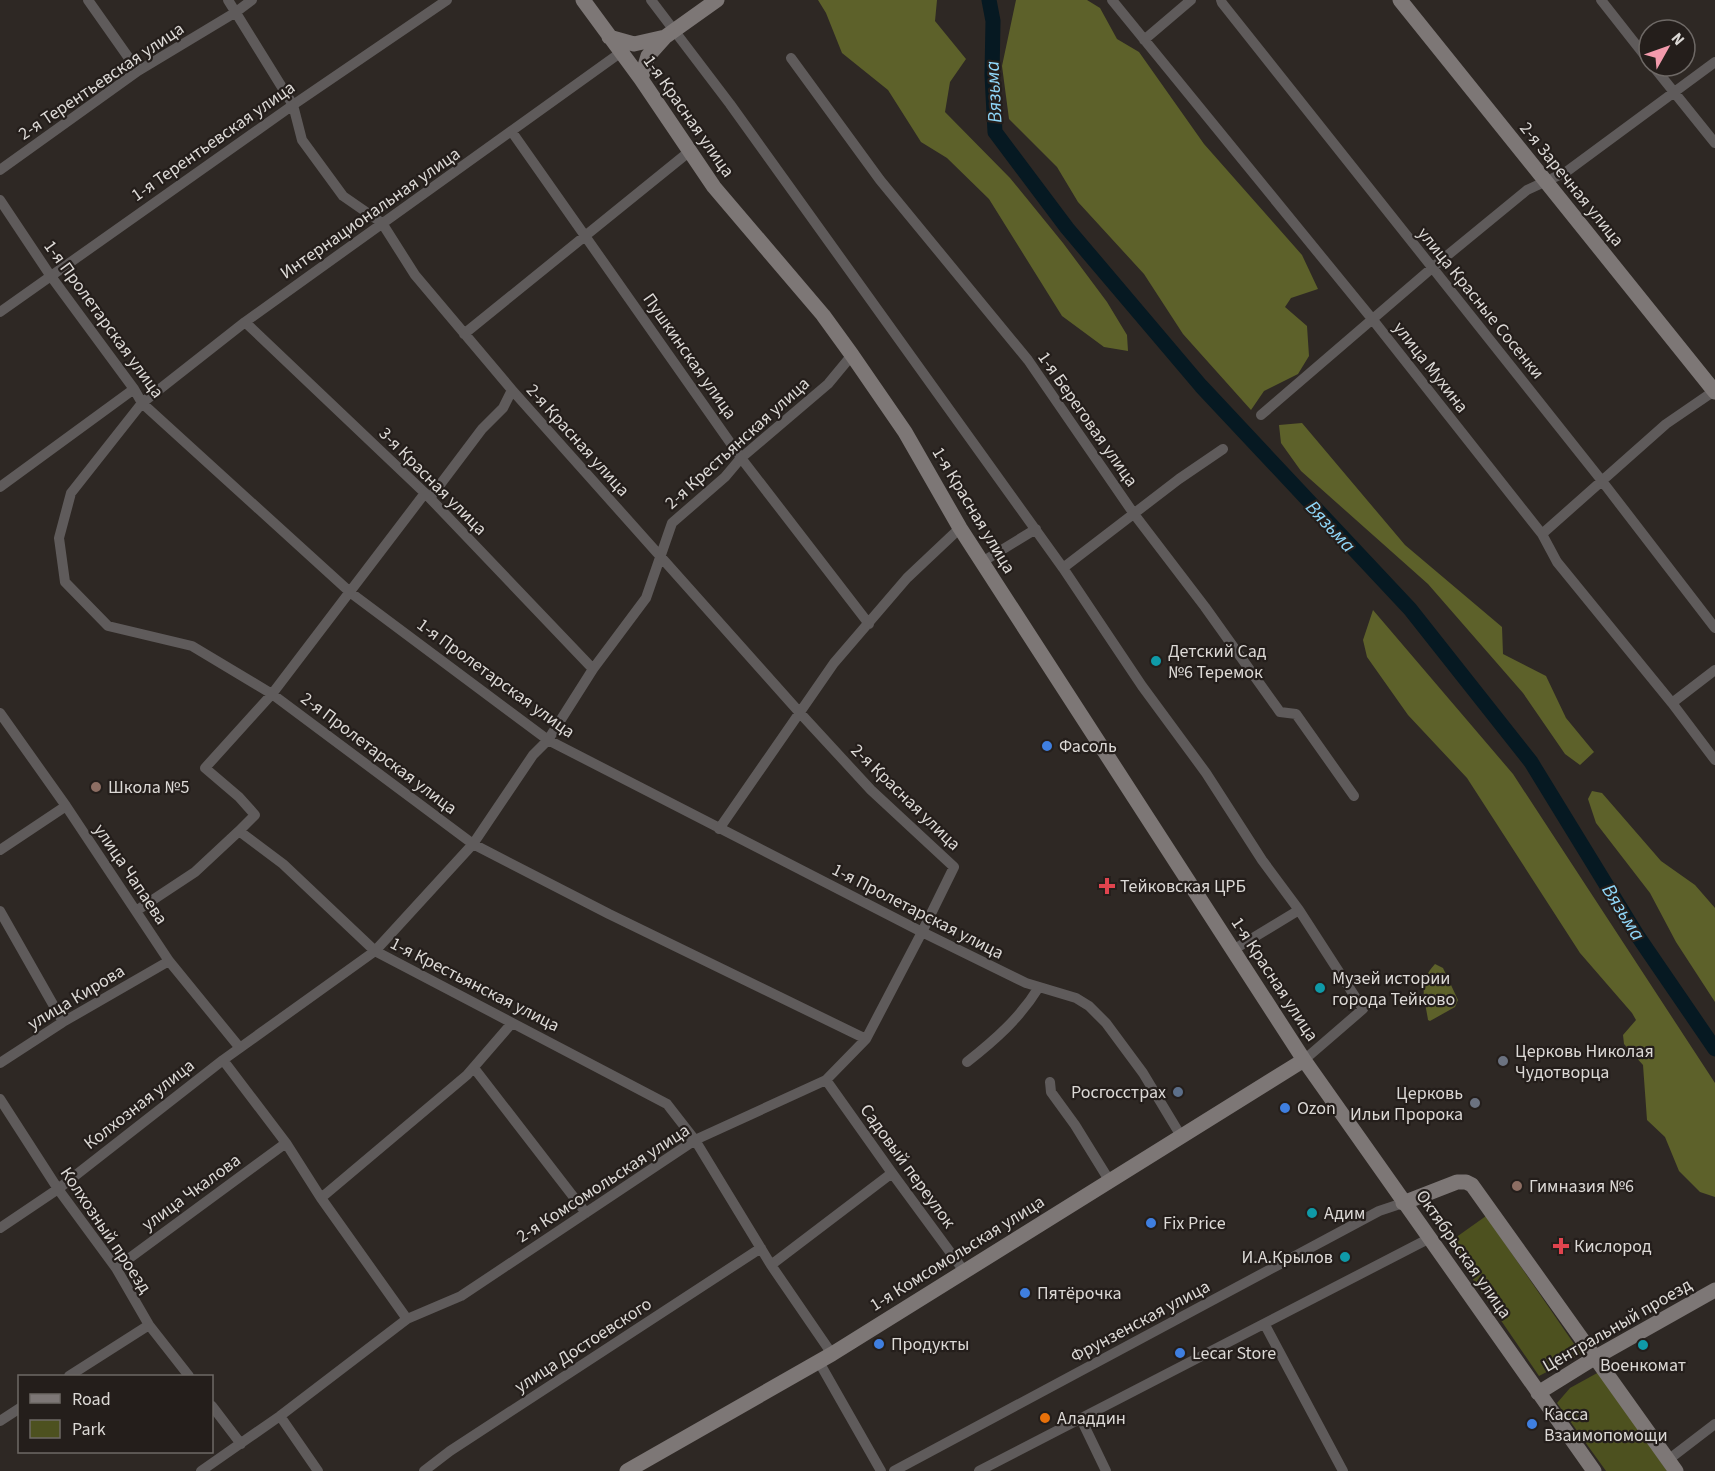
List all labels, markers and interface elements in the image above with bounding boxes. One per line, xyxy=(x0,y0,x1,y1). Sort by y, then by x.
street label: 2-я Терентьевская улица xyxy=(13,17,189,146)
north arrow xyxy=(1637,18,1697,78)
text: N xyxy=(1666,28,1690,50)
street label: 1-я Красная улица xyxy=(637,50,740,182)
water label: Вязьма xyxy=(978,60,1010,124)
street label: 1-я Терентьевская улица xyxy=(126,75,300,208)
street label: 2-я Заречная улица xyxy=(1514,117,1630,252)
street label: Интернациональная улица xyxy=(275,142,465,285)
street label: улица Красные Сосенки xyxy=(1411,222,1550,385)
street label: 1-я Пролетарская улица xyxy=(38,235,170,403)
street label: Пушкинская улица xyxy=(637,288,742,424)
street label: улица Мухина xyxy=(1387,316,1474,418)
street label: 1-я Береговая улица xyxy=(1031,347,1144,492)
street label: 2-я Крестьянская улица xyxy=(659,372,815,515)
street label: 2-я Красная улица xyxy=(520,378,635,502)
street label: 3-я Красная улица xyxy=(373,422,492,541)
street label: 1-я Красная улица xyxy=(926,442,1021,578)
water label: Вязьма xyxy=(1299,494,1362,559)
street label: 1-я Пролетарская улица xyxy=(412,612,580,744)
place label: Детский Сад №6 Теремок xyxy=(1168,639,1267,685)
marker: Детский Сад №6 Теремок xyxy=(1149,654,1163,668)
street label: 2-я Пролетарская улица xyxy=(295,686,462,821)
place label: Фасоль xyxy=(1059,734,1117,759)
street label: 2-я Красная улица xyxy=(845,738,966,856)
marker: Фасоль xyxy=(1040,739,1054,753)
place label: Школа №5 xyxy=(108,775,189,800)
marker: Школа №5 xyxy=(89,780,103,794)
street label: улица Чапаева xyxy=(88,819,174,930)
street label: 1-я Пролетарская улица xyxy=(827,857,1008,966)
place label: Тейковская ЦРБ xyxy=(1120,874,1246,899)
marker: Тейковская ЦРБ xyxy=(1098,877,1116,895)
water label: Вязьма xyxy=(1595,879,1652,947)
street label: 1-я Красная улица xyxy=(1225,912,1324,1046)
street label: 1-я Крестьянская улица xyxy=(386,931,564,1038)
street label: улица Кирова xyxy=(23,959,130,1036)
place label: Музей истории города Тейково xyxy=(1332,966,1455,1012)
marker: Музей истории города Тейково xyxy=(1313,981,1327,995)
place label: Церковь Николая Чудотворца xyxy=(1515,1039,1654,1085)
street label: Колхозная улица xyxy=(79,1053,200,1156)
marker: Церковь Николая Чудотворца xyxy=(1496,1054,1510,1068)
place label: Росгосстрах xyxy=(1071,1080,1166,1105)
place label: Церковь Ильи Пророка xyxy=(1350,1081,1463,1127)
marker: Росгосстрах xyxy=(1171,1085,1185,1099)
place label: Ozon xyxy=(1297,1096,1336,1121)
marker: Церковь Ильи Пророка xyxy=(1468,1096,1482,1110)
street label: Садовый переулок xyxy=(854,1099,961,1234)
marker: Ozon xyxy=(1278,1101,1292,1115)
street label: 2-я Комсомольская улица xyxy=(512,1118,695,1249)
street label: улица Чкалова xyxy=(137,1148,246,1237)
street label: Колхозный проезд xyxy=(54,1162,157,1299)
place label: Гимназия №6 xyxy=(1529,1174,1634,1199)
marker: Гимназия №6 xyxy=(1510,1179,1524,1193)
street label: Октябрьская улица xyxy=(1410,1185,1517,1324)
street label: 1-я Комсомольская улица xyxy=(865,1189,1049,1318)
place label: Адим xyxy=(1324,1201,1365,1226)
marker: Адим xyxy=(1305,1206,1319,1220)
place label: Fix Price xyxy=(1163,1211,1226,1236)
marker: Fix Price xyxy=(1144,1216,1158,1230)
place label: Кислород xyxy=(1574,1234,1652,1259)
marker: Кислород xyxy=(1552,1237,1570,1255)
place label: И.А.Крылов xyxy=(1241,1245,1333,1270)
marker: И.А.Крылов xyxy=(1338,1250,1352,1264)
street label: Центральный проезд xyxy=(1538,1272,1697,1378)
street label: Фрунзенская улица xyxy=(1066,1274,1215,1369)
place label: Пятёрочка xyxy=(1037,1281,1122,1306)
marker: Пятёрочка xyxy=(1018,1286,1032,1300)
street label: улица Достоевского xyxy=(510,1292,657,1399)
place label: Продукты xyxy=(891,1332,969,1357)
marker: Продукты xyxy=(872,1337,886,1351)
marker: Военкомат xyxy=(1636,1338,1650,1352)
place label: Lecar Store xyxy=(1192,1341,1276,1366)
marker: Lecar Store xyxy=(1173,1346,1187,1360)
place label: Военкомат xyxy=(1600,1353,1686,1378)
legend xyxy=(18,1375,213,1453)
text: Road xyxy=(72,1387,111,1412)
place label: Касса Взаимопомощи xyxy=(1544,1402,1668,1448)
place label: Аладдин xyxy=(1057,1406,1126,1431)
marker: Аладдин xyxy=(1038,1411,1052,1425)
text: Park xyxy=(72,1417,106,1442)
marker: Касса Взаимопомощи xyxy=(1525,1417,1539,1431)

